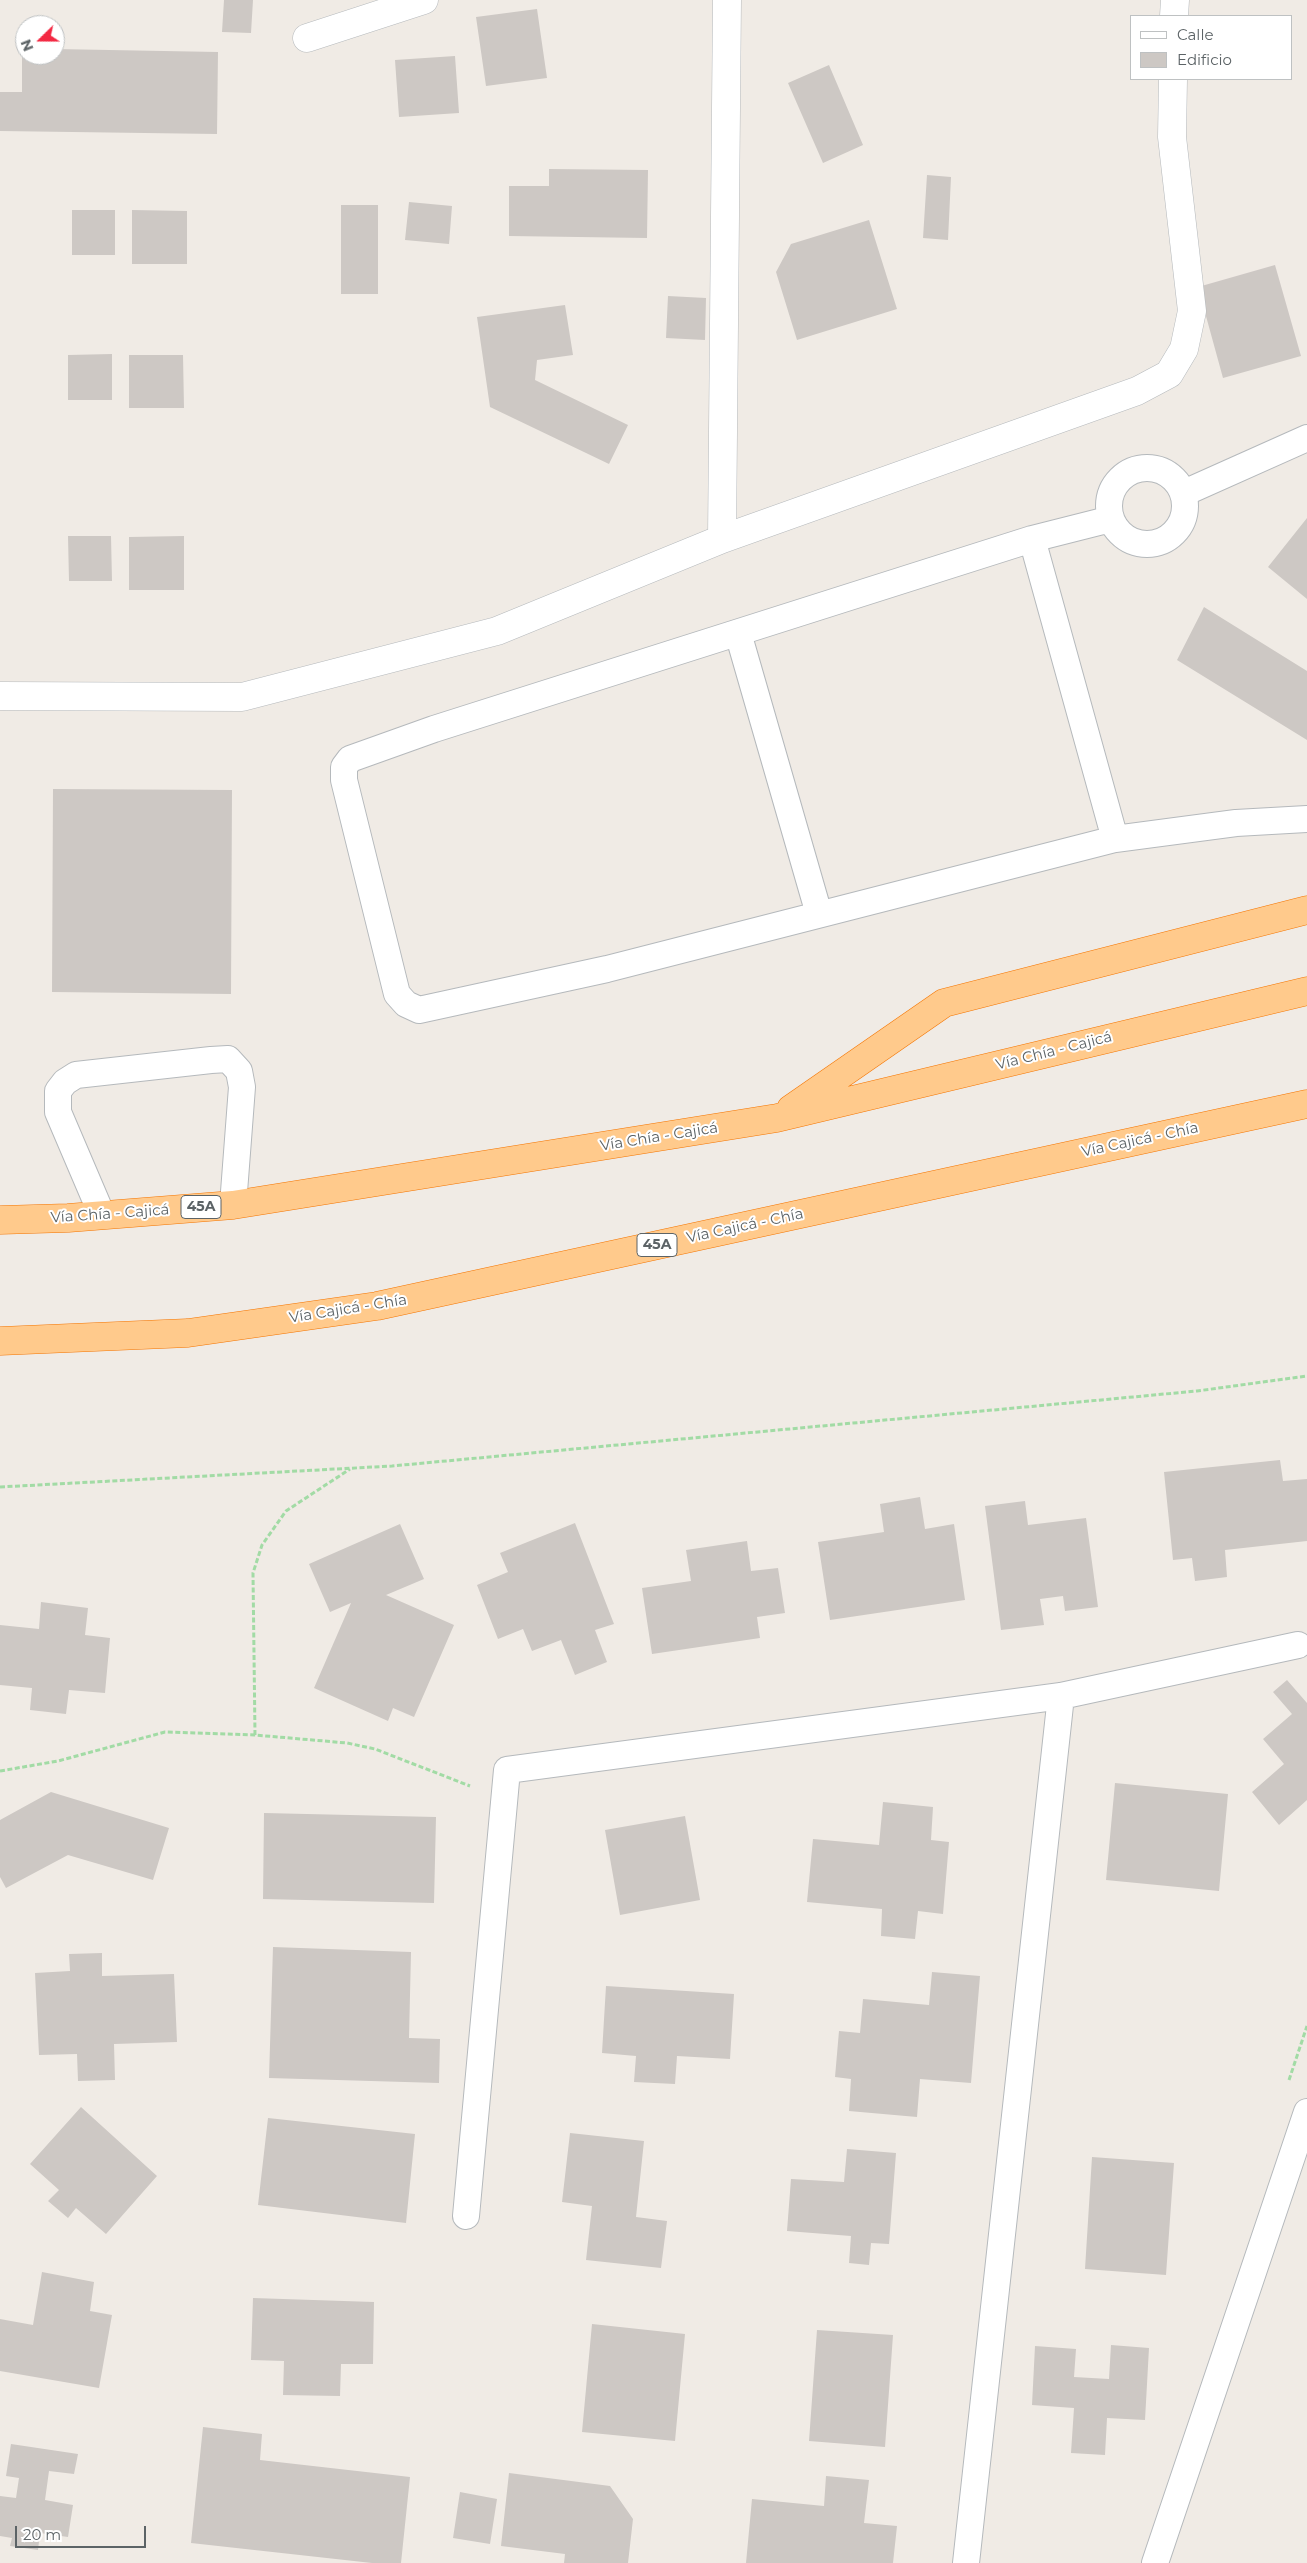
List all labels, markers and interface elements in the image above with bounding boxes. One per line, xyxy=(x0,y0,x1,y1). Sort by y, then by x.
north arrow xyxy=(15,15,65,65)
legend xyxy=(1130,15,1292,80)
text: Calle xyxy=(1177,25,1214,44)
text: N xyxy=(17,37,37,54)
text: Edificio xyxy=(1177,50,1232,69)
street label: Vía Chía - Cajicá xyxy=(994,1028,1114,1074)
street label: Vía Chía - Cajicá xyxy=(599,1119,719,1155)
street label: Vía Cajicá - Chía xyxy=(1080,1119,1200,1161)
road number: 45A xyxy=(181,1196,221,1218)
street label: Vía Chía - Cajicá xyxy=(50,1201,170,1227)
street label: Vía Cajicá - Chía xyxy=(685,1205,805,1247)
road number: 45A xyxy=(637,1234,677,1256)
street label: Vía Cajicá - Chía xyxy=(288,1291,408,1327)
scale bar xyxy=(18,2516,149,2548)
text: 20 m xyxy=(23,2525,61,2544)

